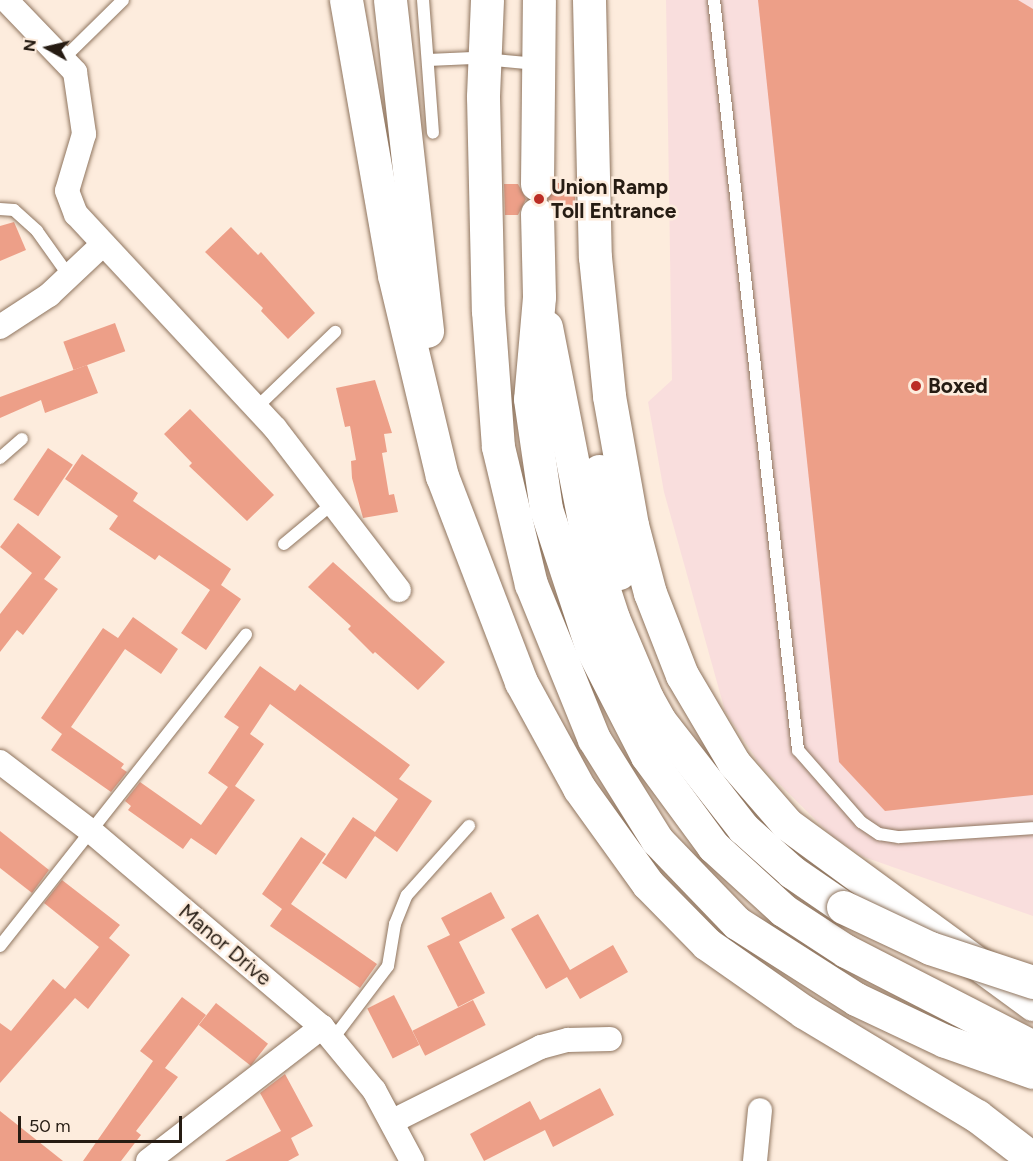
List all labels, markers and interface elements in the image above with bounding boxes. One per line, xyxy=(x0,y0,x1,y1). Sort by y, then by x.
north arrow xyxy=(18,18,78,78)
text: N xyxy=(19,38,40,53)
place label: Union Ramp Toll Entrance xyxy=(551,174,676,224)
marker: Union Ramp Toll Entrance xyxy=(532,192,546,206)
place label: Boxed xyxy=(928,373,988,399)
marker: Boxed xyxy=(909,379,923,393)
street label: Manor Drive xyxy=(174,899,276,991)
scale bar xyxy=(21,1104,184,1142)
text: 50 m xyxy=(29,1115,71,1137)

